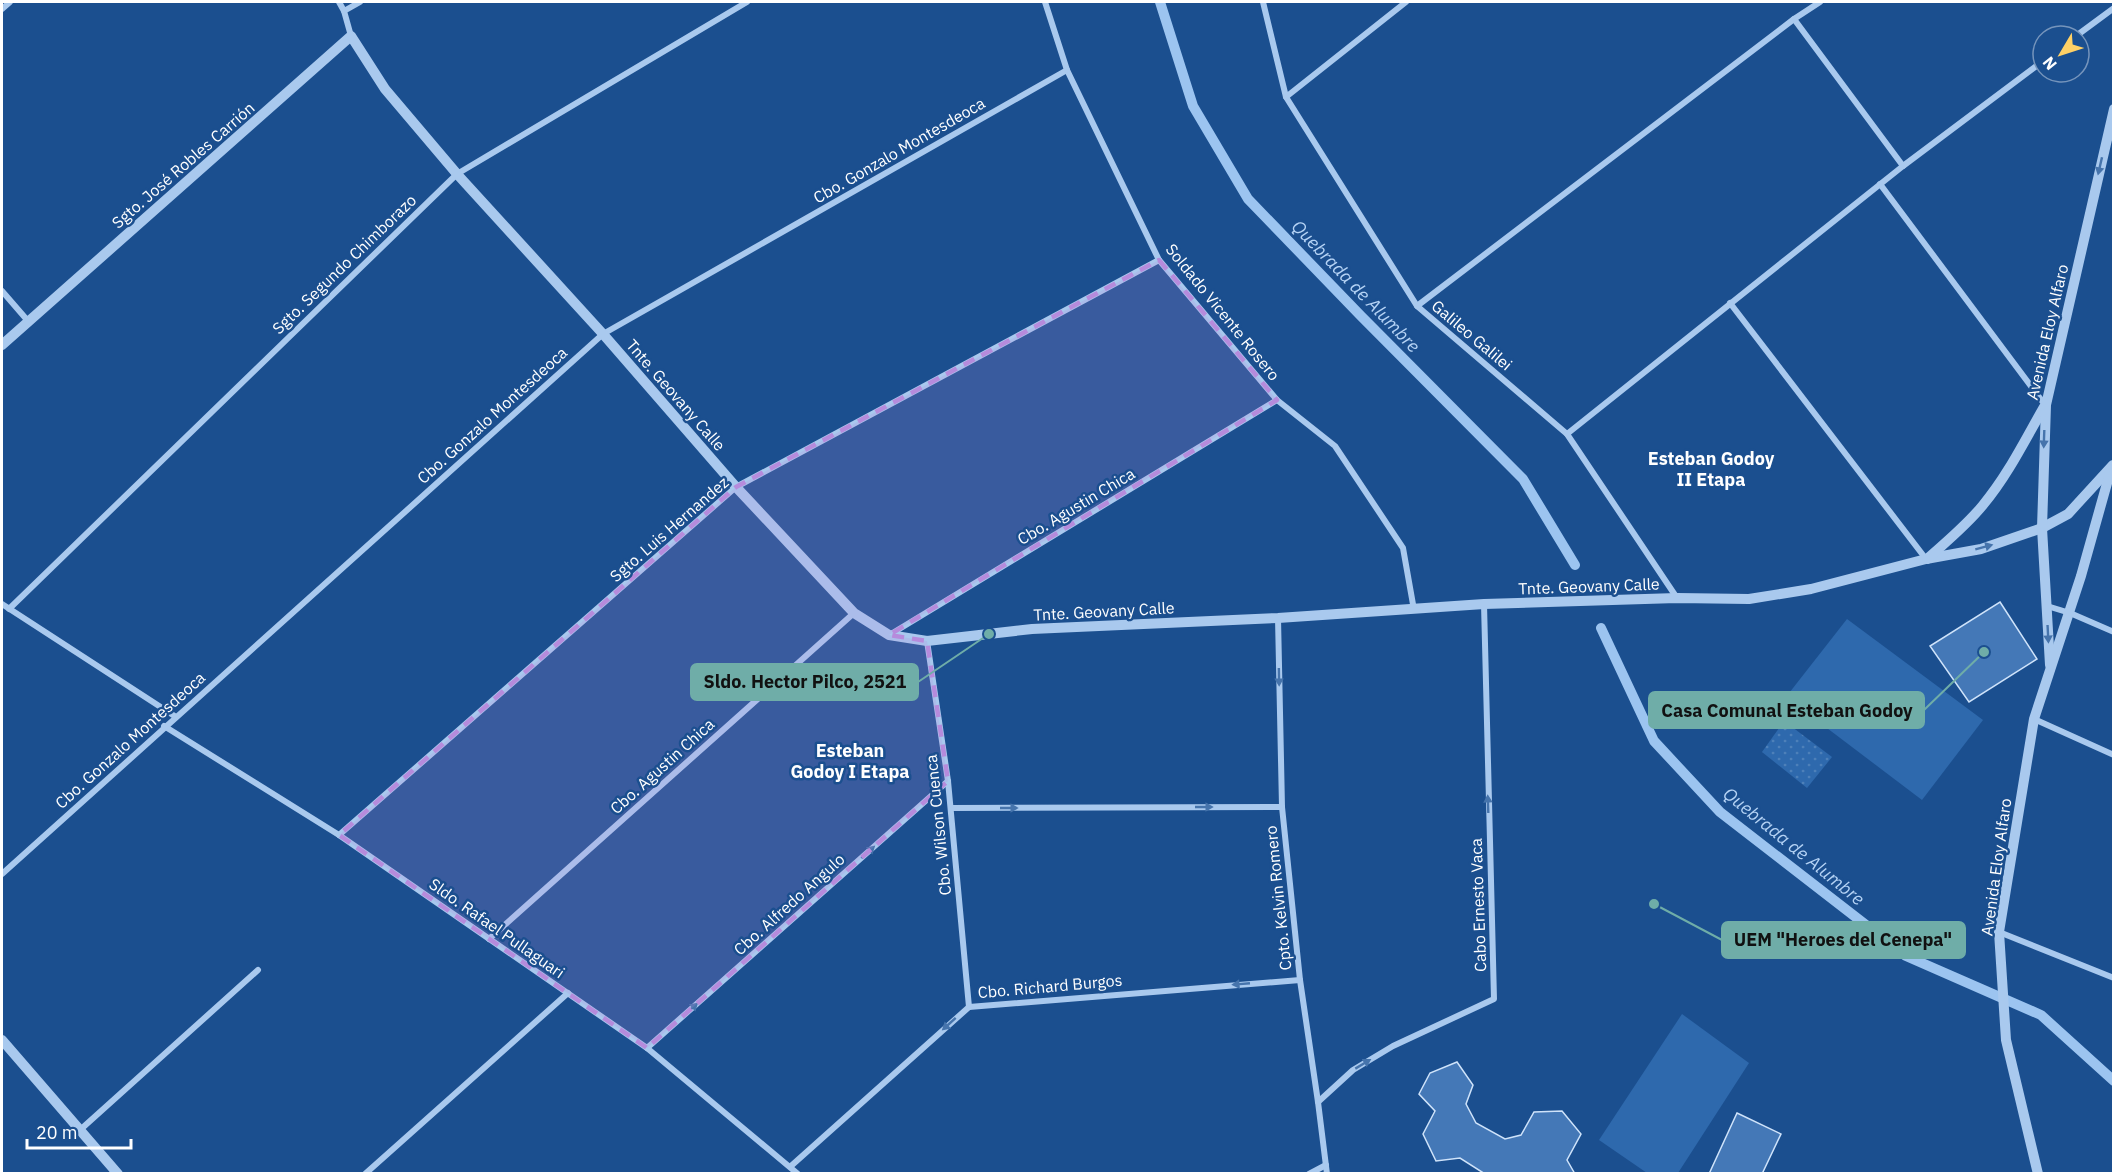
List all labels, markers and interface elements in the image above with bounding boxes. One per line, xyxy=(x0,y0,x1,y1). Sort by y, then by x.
north arrow xyxy=(2031,24,2091,84)
text: N xyxy=(2038,53,2061,74)
street label: Cbo. Gonzalo Montesdeoca xyxy=(810,92,989,207)
street label: Sgto. José Robles Carrión xyxy=(107,98,259,232)
one-way arrow xyxy=(2095,157,2105,176)
street label: Sgto. Segundo Chimborazo xyxy=(268,190,420,338)
water label: Quebrada de Alumbre xyxy=(1287,215,1425,357)
street label: Soldado Vicente Rosero xyxy=(1162,239,1284,385)
street label: Avenida Eloy Alfaro xyxy=(2022,262,2072,402)
street label: Galileo Galilei xyxy=(1428,296,1516,374)
street label: Tnte. Geovany Calle xyxy=(622,335,730,455)
street label: Cbo. Gonzalo Montesdeoca xyxy=(413,342,571,488)
one-way arrow xyxy=(2040,430,2049,449)
district label: Esteban Godoy II Etapa xyxy=(1648,447,1775,491)
street label: Cbo. Agustin Chica xyxy=(1014,463,1139,549)
street label: Sgto. Luis Hernandez xyxy=(606,472,732,586)
one-way arrow xyxy=(1975,542,1993,551)
street label: Tnte. Geovany Calle xyxy=(1518,574,1660,598)
street label: Tnte. Geovany Calle xyxy=(1033,597,1175,625)
one-way arrow xyxy=(2044,624,2053,643)
callout: Sldo. Hector Pilco, 2521 xyxy=(691,664,918,700)
street label: Cbo. Gonzalo Montesdeoca xyxy=(51,667,209,813)
one-way arrow xyxy=(1275,667,1284,686)
text: Sldo. Hector Pilco, 2521 xyxy=(704,670,907,693)
callout: Casa Comunal Esteban Godoy xyxy=(1649,692,1924,728)
text: Casa Comunal Esteban Godoy xyxy=(1661,699,1913,722)
street label: Cbo. Agustin Chica xyxy=(606,714,719,818)
district label: Esteban Godoy I Etapa xyxy=(790,739,910,783)
street label: Cbo. Wilson Cuenca xyxy=(921,753,955,897)
water label: Quebrada de Alumbre xyxy=(1719,782,1869,910)
one-way arrow xyxy=(1484,795,1493,814)
street label: Avenida Eloy Alfaro xyxy=(1976,797,2016,937)
one-way arrow xyxy=(1195,802,1214,812)
one-way arrow xyxy=(1000,803,1019,813)
street label: Cpto. Kelvin Romero xyxy=(1260,825,1296,971)
street label: Cabo Ernesto Vaca xyxy=(1466,837,1490,972)
one-way arrow xyxy=(860,846,875,859)
street label: Cbo. Alfredo Angulo xyxy=(729,849,849,959)
street label: Sldo. Rafael Pullaguari xyxy=(425,874,569,982)
callout: UEM "Heroes del Cenepa" xyxy=(1722,922,1965,958)
text: UEM "Heroes del Cenepa" xyxy=(1734,928,1952,951)
street label: Cbo. Richard Burgos xyxy=(977,970,1123,1002)
one-way arrow xyxy=(1232,979,1251,989)
one-way arrow xyxy=(683,1003,698,1016)
one-way arrow xyxy=(942,1017,957,1030)
one-way arrow xyxy=(1354,1059,1371,1070)
scale bar xyxy=(27,1112,130,1150)
text: 20 m xyxy=(36,1121,78,1144)

